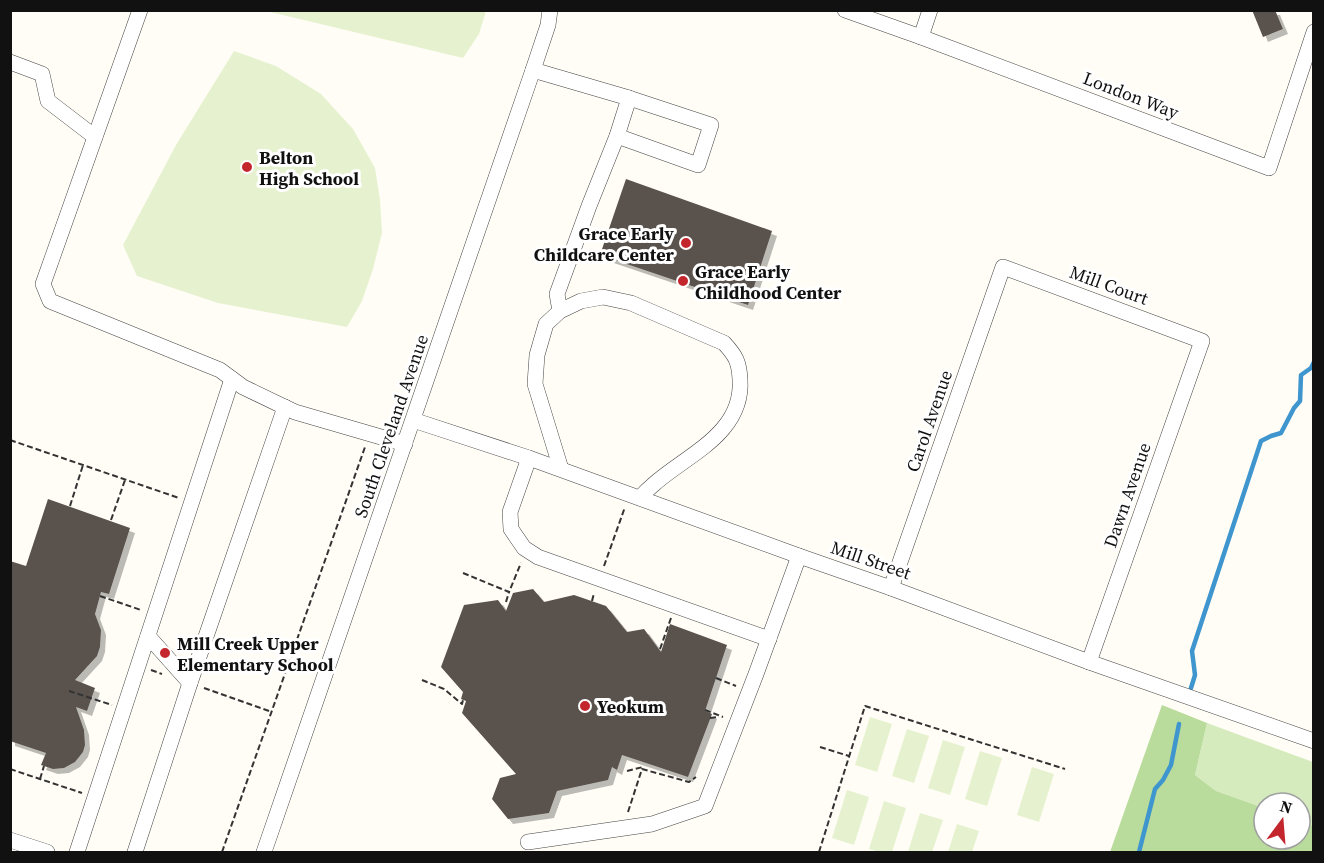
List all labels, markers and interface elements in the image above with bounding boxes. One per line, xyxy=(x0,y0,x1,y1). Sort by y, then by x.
street label: London Way xyxy=(1080,65,1183,125)
place label: Belton High School xyxy=(259,145,359,191)
marker: Belton High School xyxy=(240,160,254,174)
place label: Grace Early Childcare Center xyxy=(534,221,675,267)
marker: Grace Early Childcare Center xyxy=(679,236,693,250)
place label: Grace Early Childhood Center xyxy=(695,259,842,305)
street label: Mill Court xyxy=(1066,259,1152,311)
marker: Grace Early Childhood Center xyxy=(676,274,690,288)
street label: South Cleveland Avenue xyxy=(348,331,434,521)
street label: Carol Avenue xyxy=(900,367,958,475)
street label: Dawn Avenue xyxy=(1097,439,1157,551)
street label: Mill Street xyxy=(828,535,914,585)
place label: Mill Creek Upper Elementary School xyxy=(177,631,334,677)
marker: Mill Creek Upper Elementary School xyxy=(158,646,172,660)
place label: Yeokum xyxy=(597,694,664,719)
marker: Yeokum xyxy=(578,699,592,713)
north arrow xyxy=(1252,791,1312,851)
text: N xyxy=(1278,794,1295,819)

